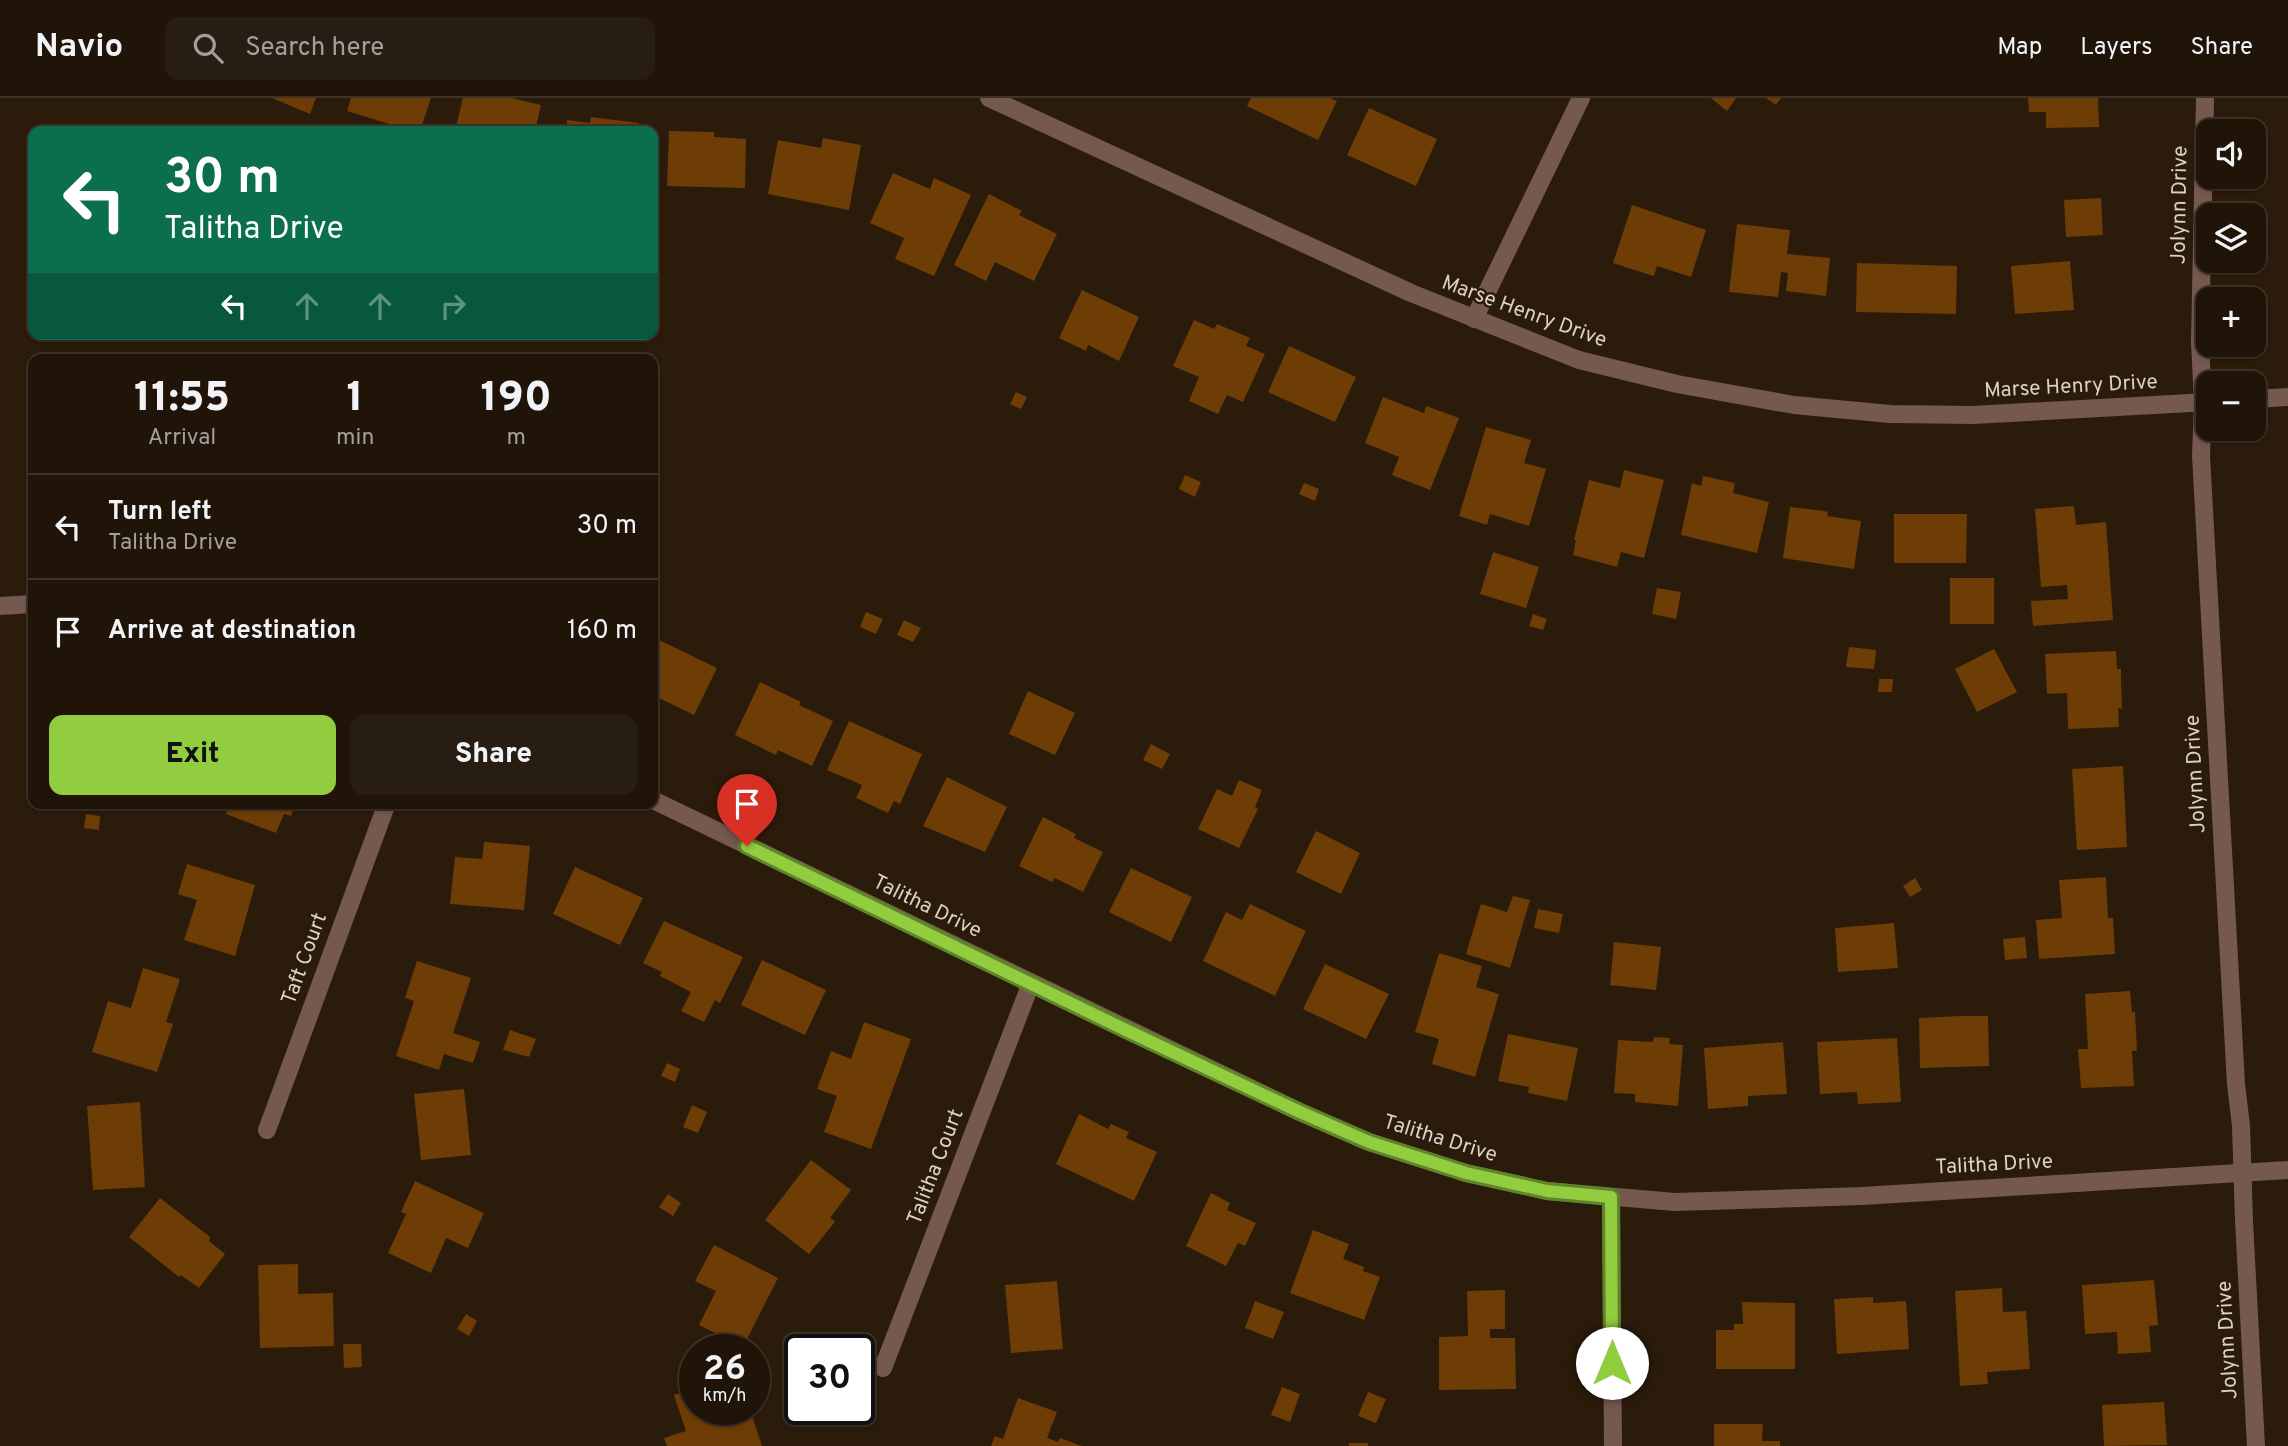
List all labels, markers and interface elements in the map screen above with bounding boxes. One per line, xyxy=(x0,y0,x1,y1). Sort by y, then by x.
search box xyxy=(165,17,655,80)
text: Navio xyxy=(35,27,123,69)
icon: search xyxy=(189,29,227,67)
text: Search here xyxy=(245,32,384,65)
text: Map xyxy=(1997,33,2042,63)
text: Layers xyxy=(2080,33,2152,63)
text: Share xyxy=(2190,33,2253,63)
map controls xyxy=(2196,119,2266,441)
button: sound xyxy=(2196,119,2266,189)
street label: Jolynn Drive xyxy=(2165,145,2195,265)
text: 30 m xyxy=(164,149,280,211)
icon: left xyxy=(49,154,140,245)
button: layers xyxy=(2196,203,2266,273)
text: Talitha Drive xyxy=(164,210,344,250)
street label: Marse Henry Drive xyxy=(1438,270,1610,354)
icon: left xyxy=(215,287,253,325)
icon: ahead xyxy=(288,287,326,325)
icon: ahead xyxy=(361,287,399,325)
icon: right xyxy=(434,287,472,325)
button: + xyxy=(2196,287,2266,357)
street label: Marse Henry Drive xyxy=(1983,369,2159,405)
button: − xyxy=(2196,371,2266,441)
text: 11:55 xyxy=(134,373,230,426)
text: 1 xyxy=(347,373,364,426)
text: 190 xyxy=(480,373,552,426)
text: Arrival xyxy=(148,424,216,453)
text: min xyxy=(336,424,374,453)
text: m xyxy=(506,424,526,453)
text: Turn left xyxy=(108,496,212,529)
icon: left xyxy=(49,508,87,546)
text: 30 m xyxy=(577,510,637,543)
text: Talitha Drive xyxy=(108,529,237,558)
icon: arrive xyxy=(49,613,87,651)
text: Arrive at destination xyxy=(108,615,356,648)
text: 160 m xyxy=(567,615,637,648)
street label: Jolynn Drive xyxy=(2179,714,2213,834)
button: Exit xyxy=(49,715,336,795)
button: Share xyxy=(350,715,637,795)
pin xyxy=(717,774,777,846)
icon: arrive xyxy=(728,785,766,823)
street label: Talitha Drive xyxy=(868,869,986,945)
street label: Taft Court xyxy=(276,909,334,1009)
street label: Talitha Court xyxy=(902,1105,970,1229)
street label: Talitha Drive xyxy=(1380,1109,1500,1169)
street label: Talitha Drive xyxy=(1934,1148,2054,1182)
street label: Jolynn Drive xyxy=(2211,1280,2245,1400)
position arrow xyxy=(1575,1326,1649,1400)
speed limit sign: 30 xyxy=(784,1334,875,1425)
text: 26 xyxy=(703,1348,746,1392)
text: km/h xyxy=(703,1385,746,1408)

